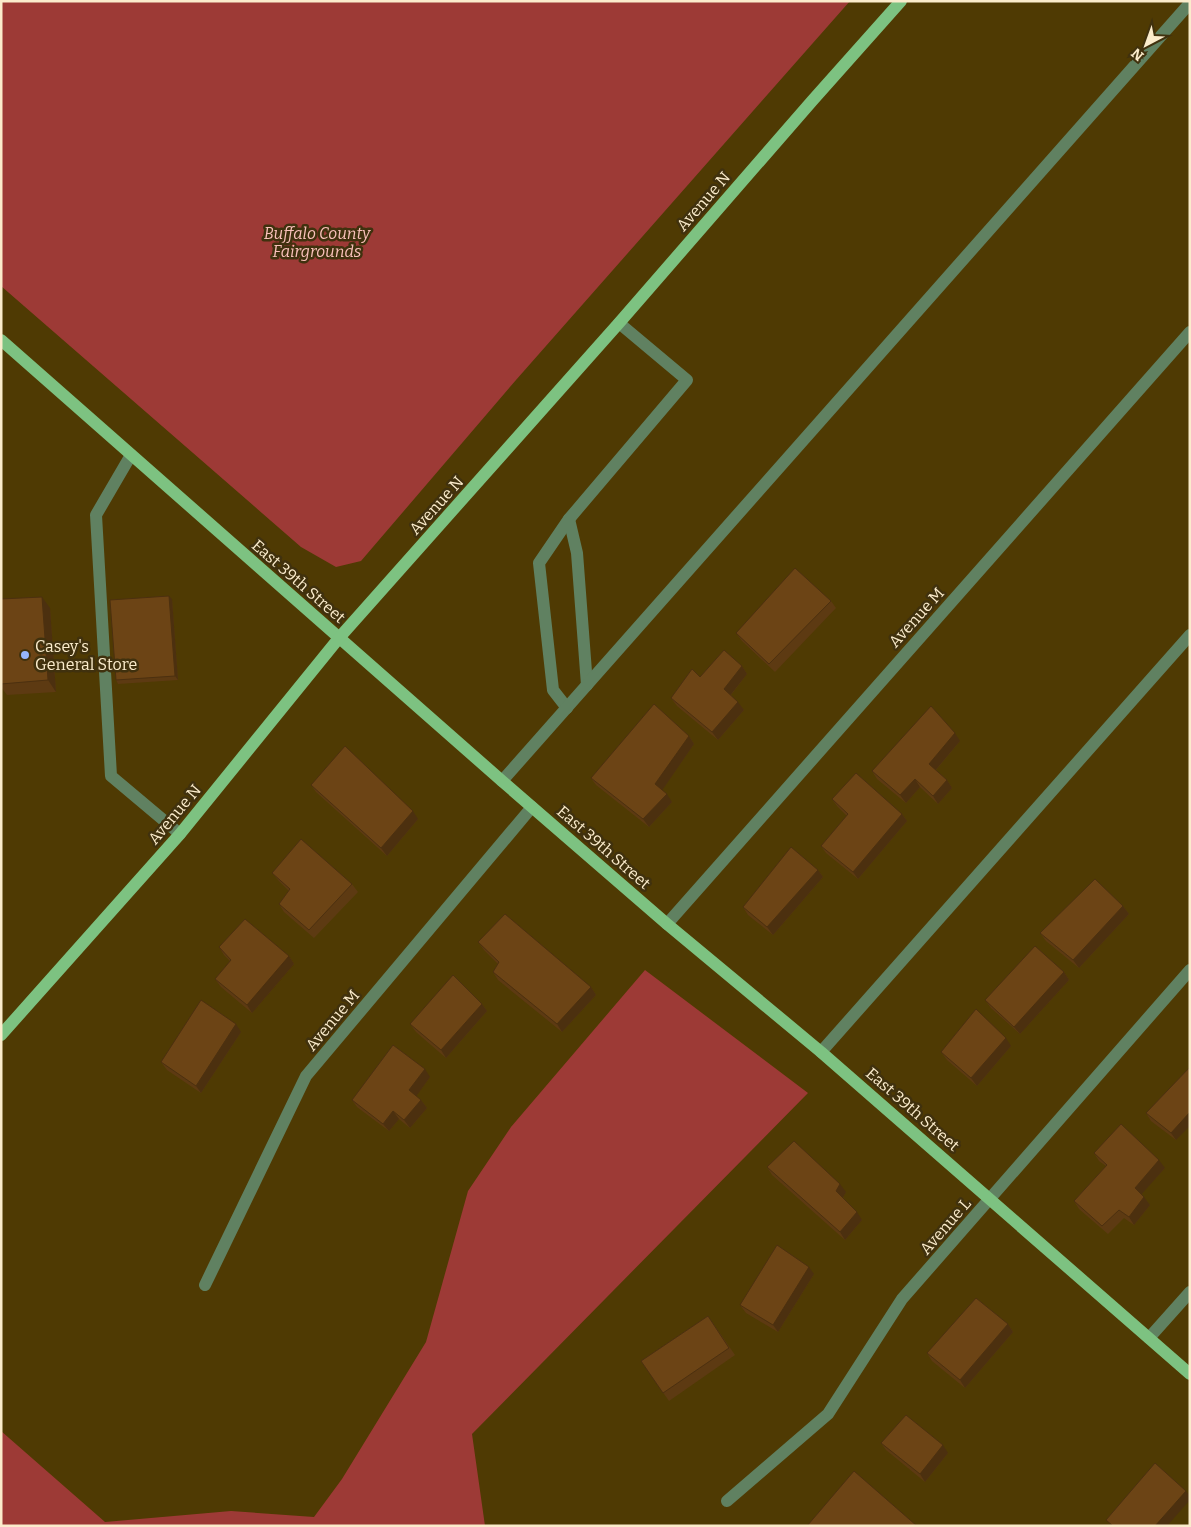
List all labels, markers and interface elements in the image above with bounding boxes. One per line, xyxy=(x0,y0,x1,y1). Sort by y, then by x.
north arrow xyxy=(1121,20,1171,70)
text: N xyxy=(1128,44,1147,64)
street label: Avenue N xyxy=(673,168,734,235)
park label: Buffalo County Fairgrounds xyxy=(264,224,371,261)
street label: Avenue N xyxy=(405,472,468,538)
street label: East 39th Street xyxy=(248,536,349,627)
street label: Avenue M xyxy=(885,584,948,651)
place label: Casey's General Store xyxy=(35,637,137,674)
marker: Casey's General Store xyxy=(19,649,31,661)
street label: Avenue N xyxy=(144,780,205,848)
street label: East 39th Street xyxy=(553,802,654,893)
street label: Avenue M xyxy=(301,986,363,1055)
street label: East 39th Street xyxy=(862,1064,963,1155)
street label: Avenue L xyxy=(916,1194,975,1258)

